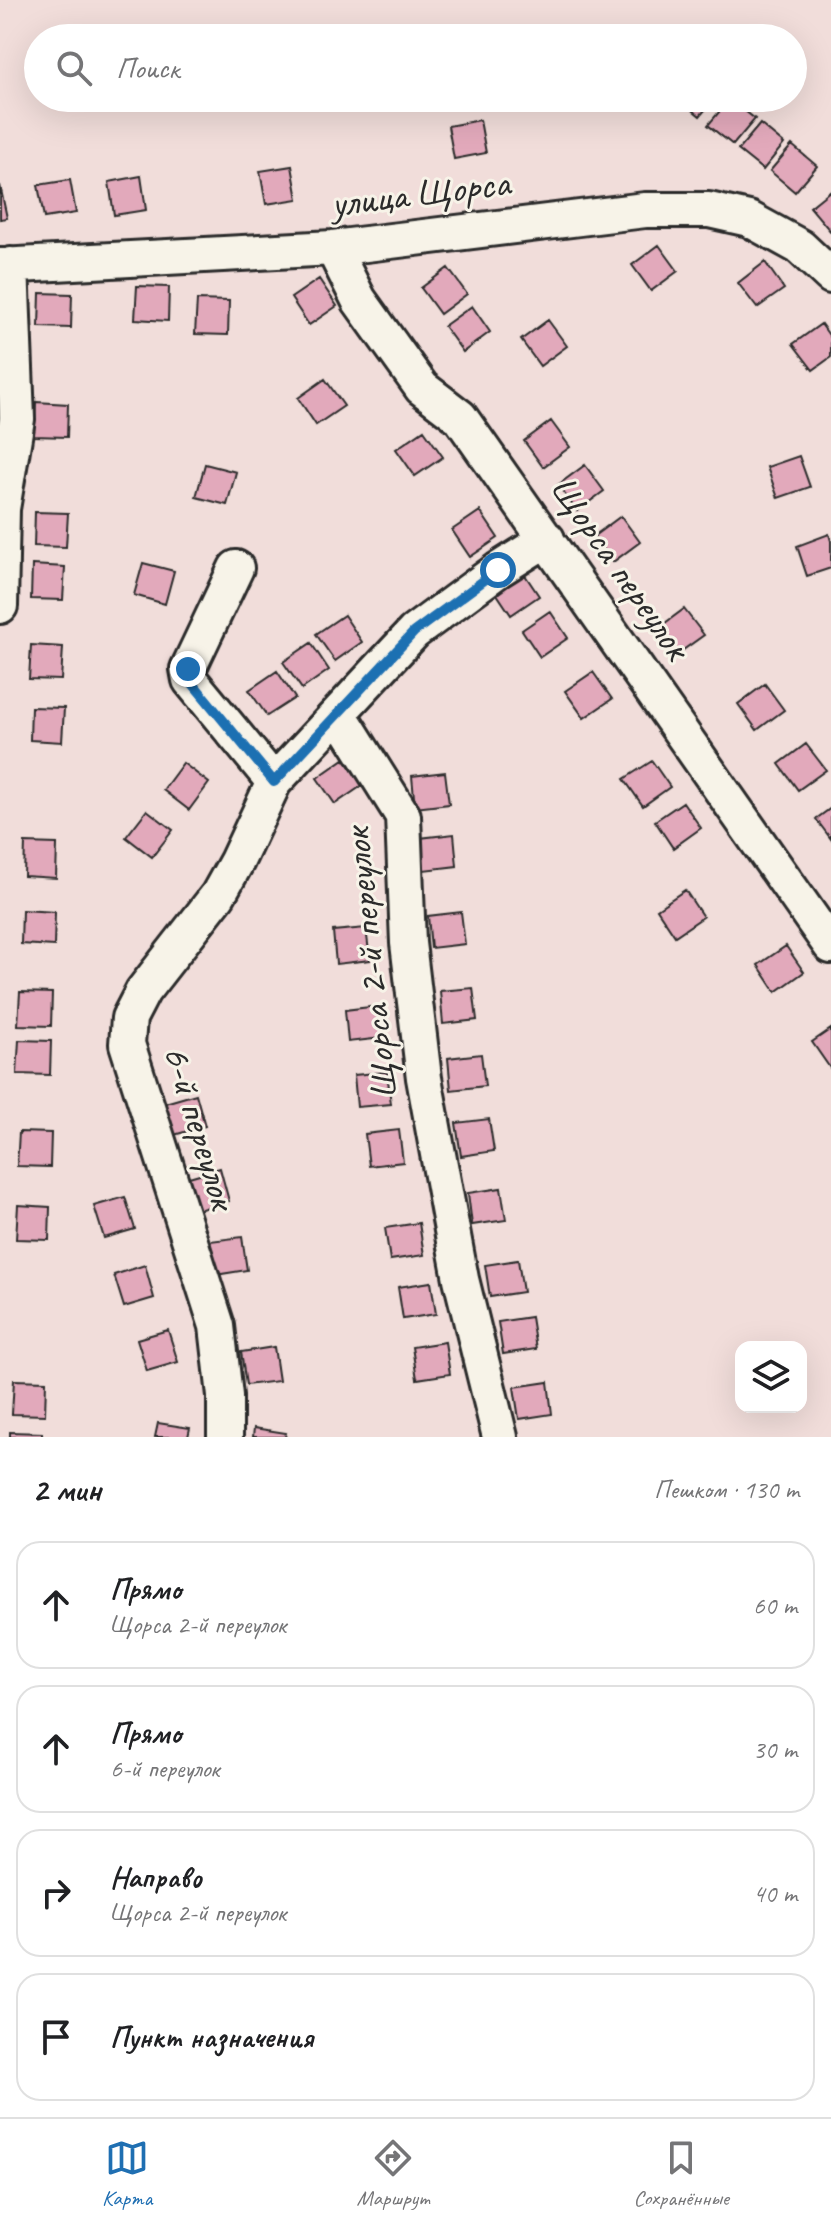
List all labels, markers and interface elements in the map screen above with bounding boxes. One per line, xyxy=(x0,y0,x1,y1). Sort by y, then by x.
search box xyxy=(24,24,807,112)
icon: search xyxy=(52,46,96,90)
text: Поиск xyxy=(116,49,179,87)
street label: улица Щорса xyxy=(326,157,515,229)
street label: Щорса переулок xyxy=(540,467,704,671)
route start xyxy=(480,552,516,588)
route end xyxy=(170,651,206,687)
street label: Щорса 2-й переулок xyxy=(331,822,409,1100)
street label: 6-й переулок xyxy=(151,1039,249,1218)
map controls xyxy=(735,1341,807,1413)
button: layers xyxy=(735,1341,807,1413)
text: 2 мин xyxy=(32,1468,101,1511)
text: Пешком · 130 m xyxy=(654,1473,799,1506)
text: Прямо xyxy=(110,1570,181,1608)
icon: ahead xyxy=(34,1583,78,1627)
text: 60 m xyxy=(753,1589,797,1622)
text: Щорса 2-й переулок xyxy=(110,1608,286,1641)
text: Прямо xyxy=(110,1714,181,1752)
icon: ahead xyxy=(34,1727,78,1771)
text: 30 m xyxy=(753,1733,797,1766)
text: 6-й переулок xyxy=(110,1752,219,1785)
text: Направо xyxy=(110,1858,202,1896)
icon: right xyxy=(34,1871,78,1915)
text: 40 m xyxy=(753,1877,797,1910)
text: Щорса 2-й переулок xyxy=(110,1896,286,1929)
icon: arrive xyxy=(34,2015,78,2059)
text: Пункт назначения xyxy=(110,2018,313,2056)
tab: Карта xyxy=(102,2136,152,2212)
tab: Маршрут xyxy=(357,2136,429,2212)
tab: Сохранённые xyxy=(633,2136,729,2212)

